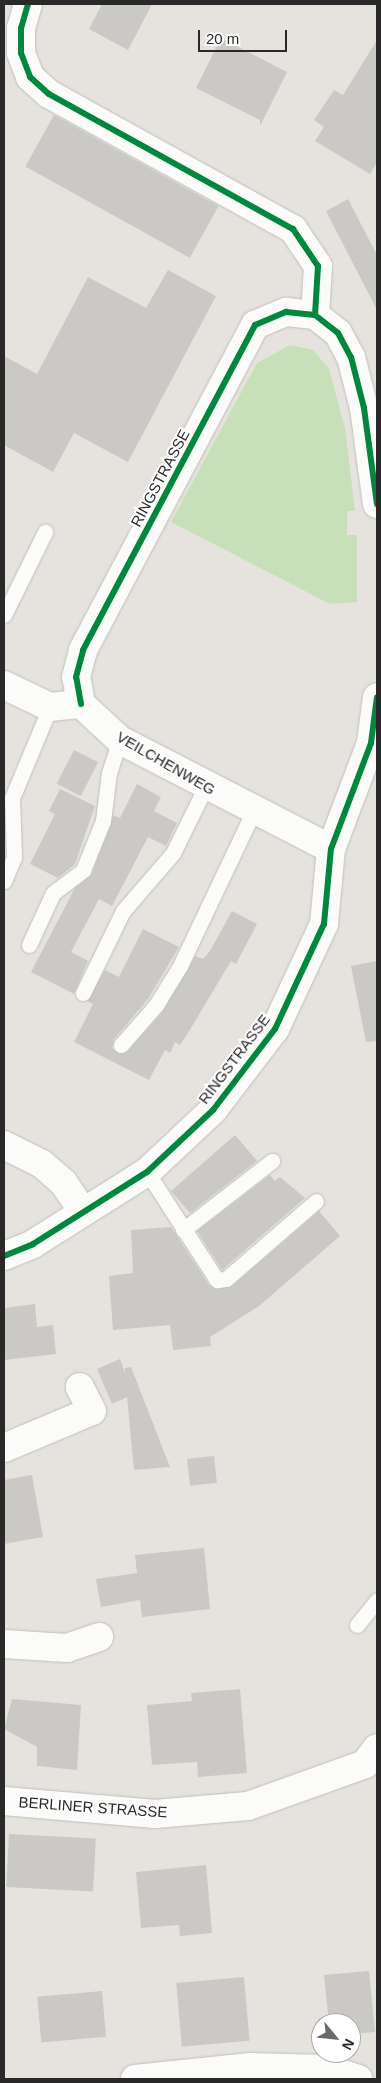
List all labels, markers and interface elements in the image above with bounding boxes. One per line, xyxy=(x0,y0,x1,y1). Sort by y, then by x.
scale bar xyxy=(201,20,290,52)
text: 20 m xyxy=(206,30,239,47)
street label: RINGSTRASSE xyxy=(127,426,193,530)
street label: VEILCHENWEG xyxy=(113,727,219,799)
street label: RINGSTRASSE xyxy=(194,1011,274,1107)
street label: BERLINER STRASSE xyxy=(18,1793,168,1821)
north arrow xyxy=(311,2013,361,2063)
text: N xyxy=(339,2036,358,2053)

